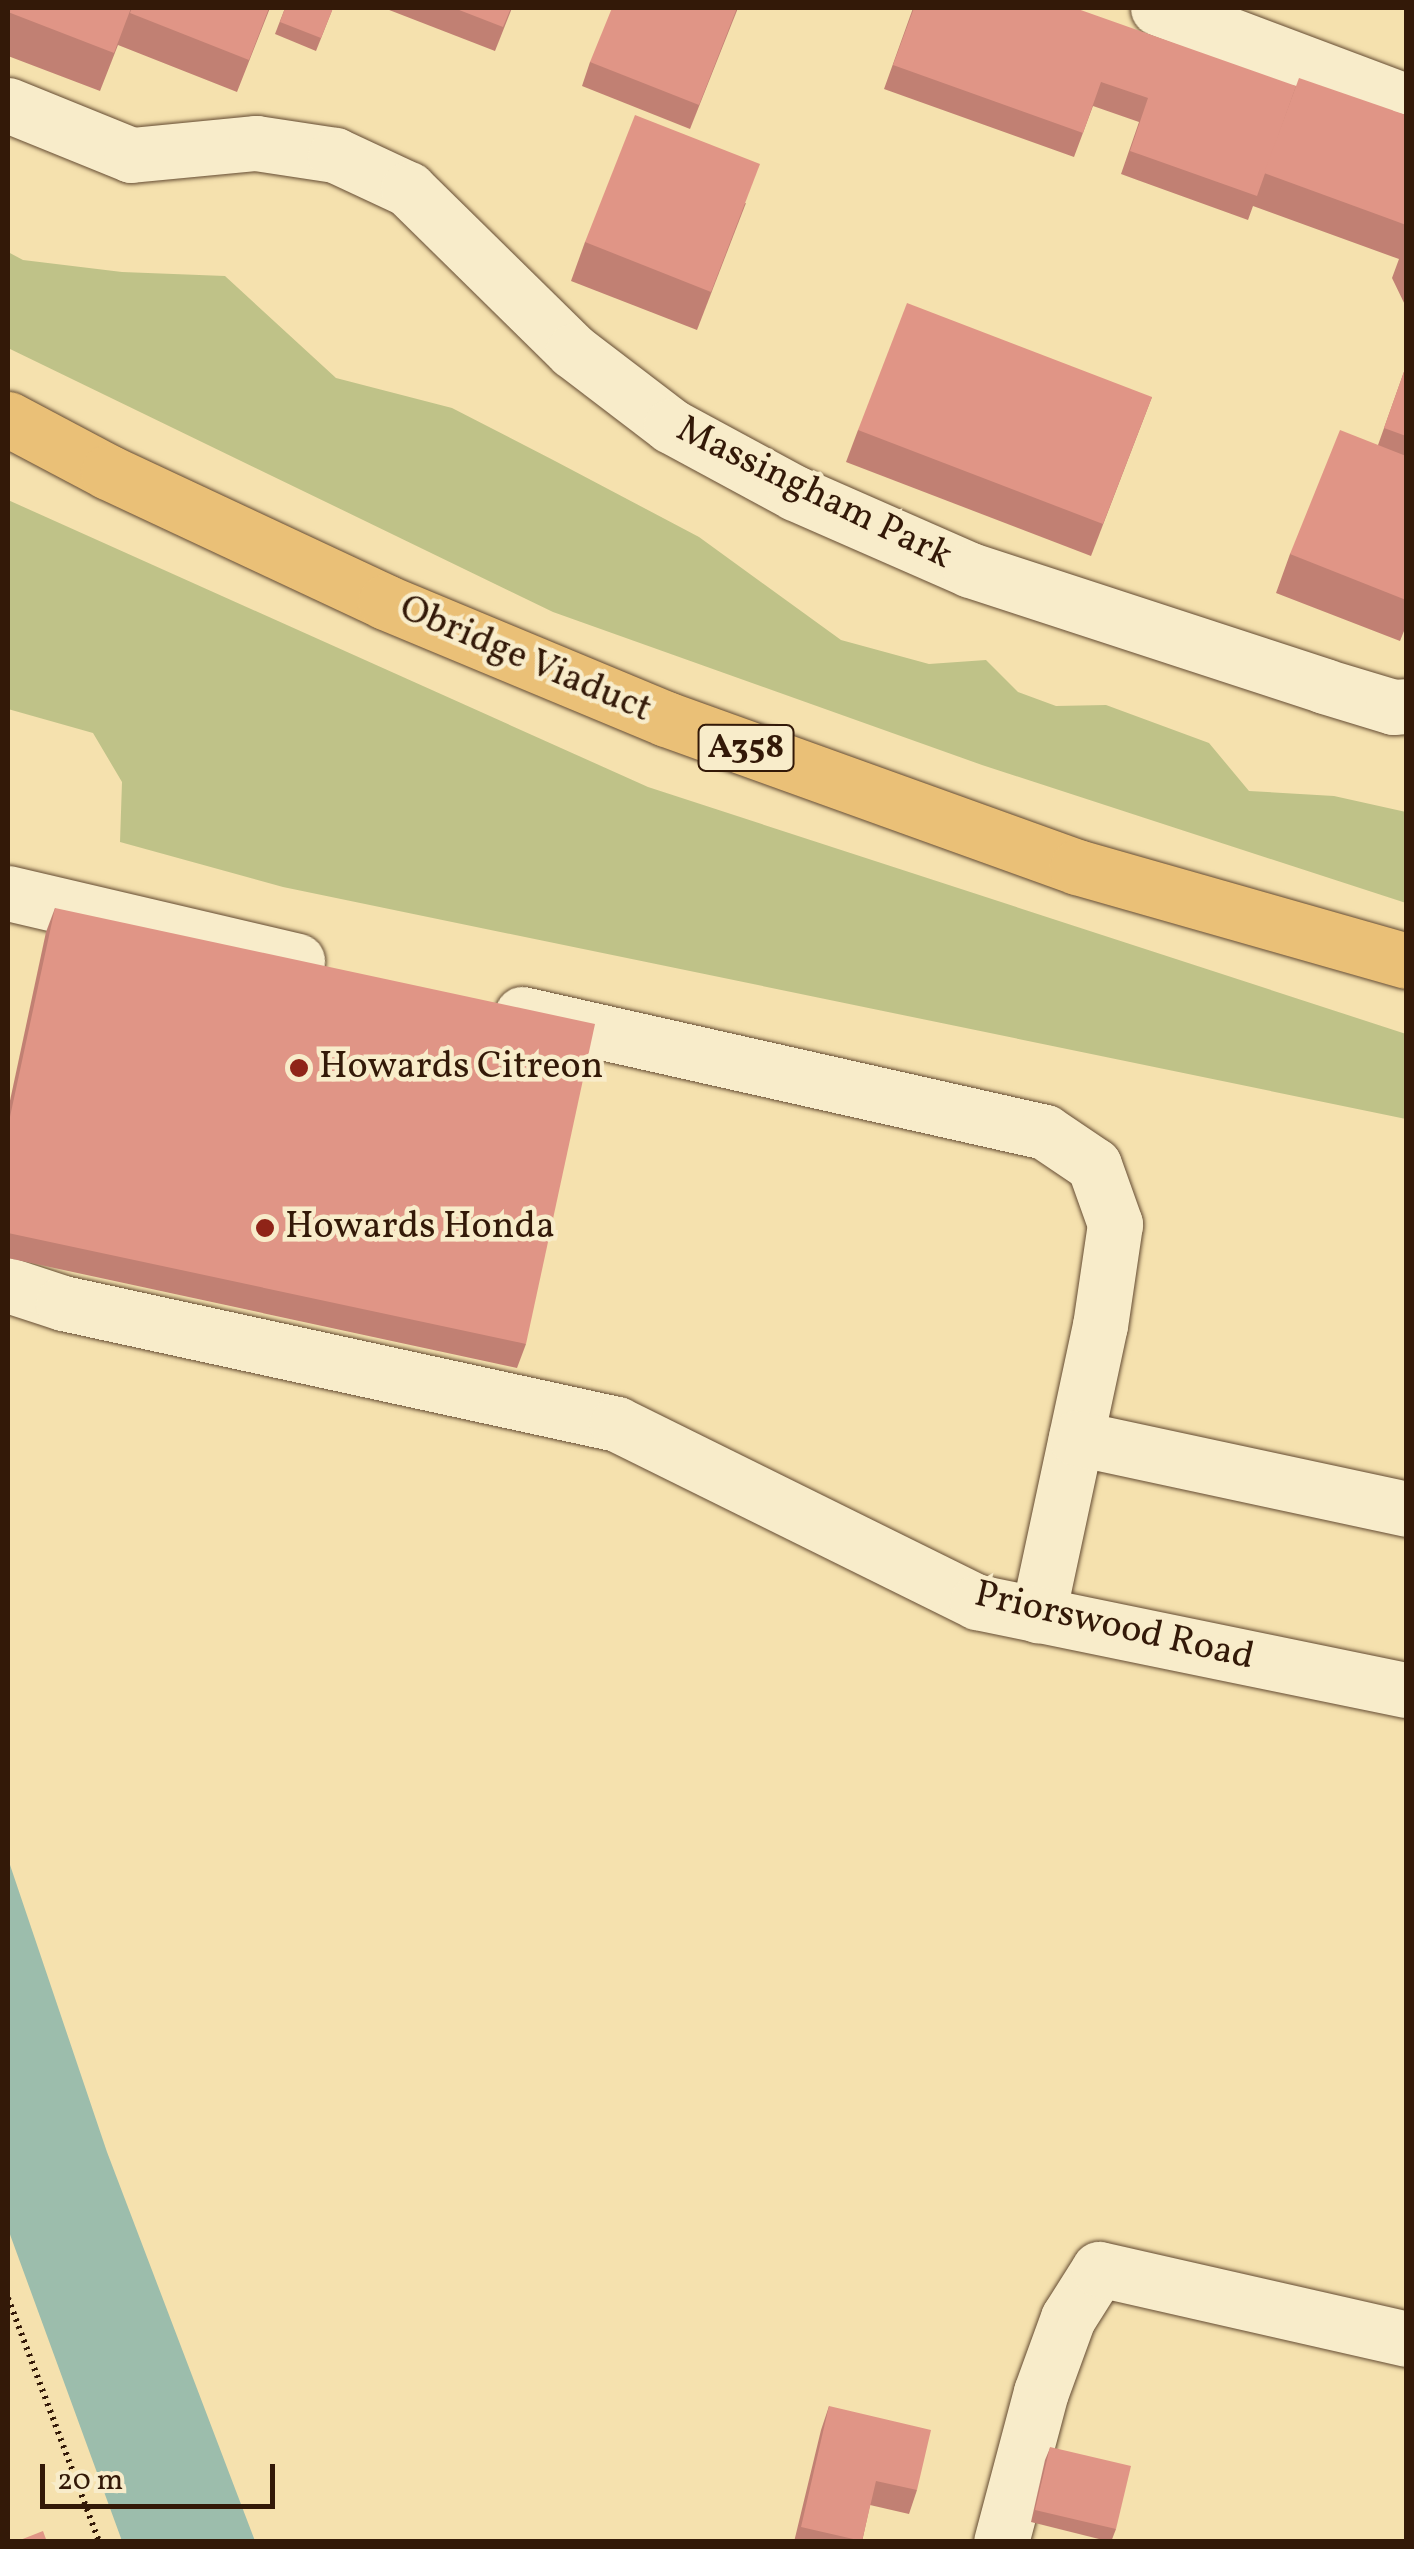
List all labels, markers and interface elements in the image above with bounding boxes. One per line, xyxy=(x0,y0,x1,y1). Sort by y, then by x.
street label: Massingham Park xyxy=(669,408,959,580)
street label: Obridge Viaduct xyxy=(392,586,658,734)
road number: A358 xyxy=(696,718,796,778)
place label: Howards Citreon xyxy=(319,1045,603,1091)
marker: Howards Citreon xyxy=(288,1057,310,1079)
place label: Howards Honda xyxy=(285,1205,555,1251)
marker: Howards Honda xyxy=(254,1217,276,1239)
street label: Priorswood Road xyxy=(970,1573,1258,1681)
scale bar xyxy=(45,2444,280,2506)
text: 20 m xyxy=(57,2460,123,2502)

